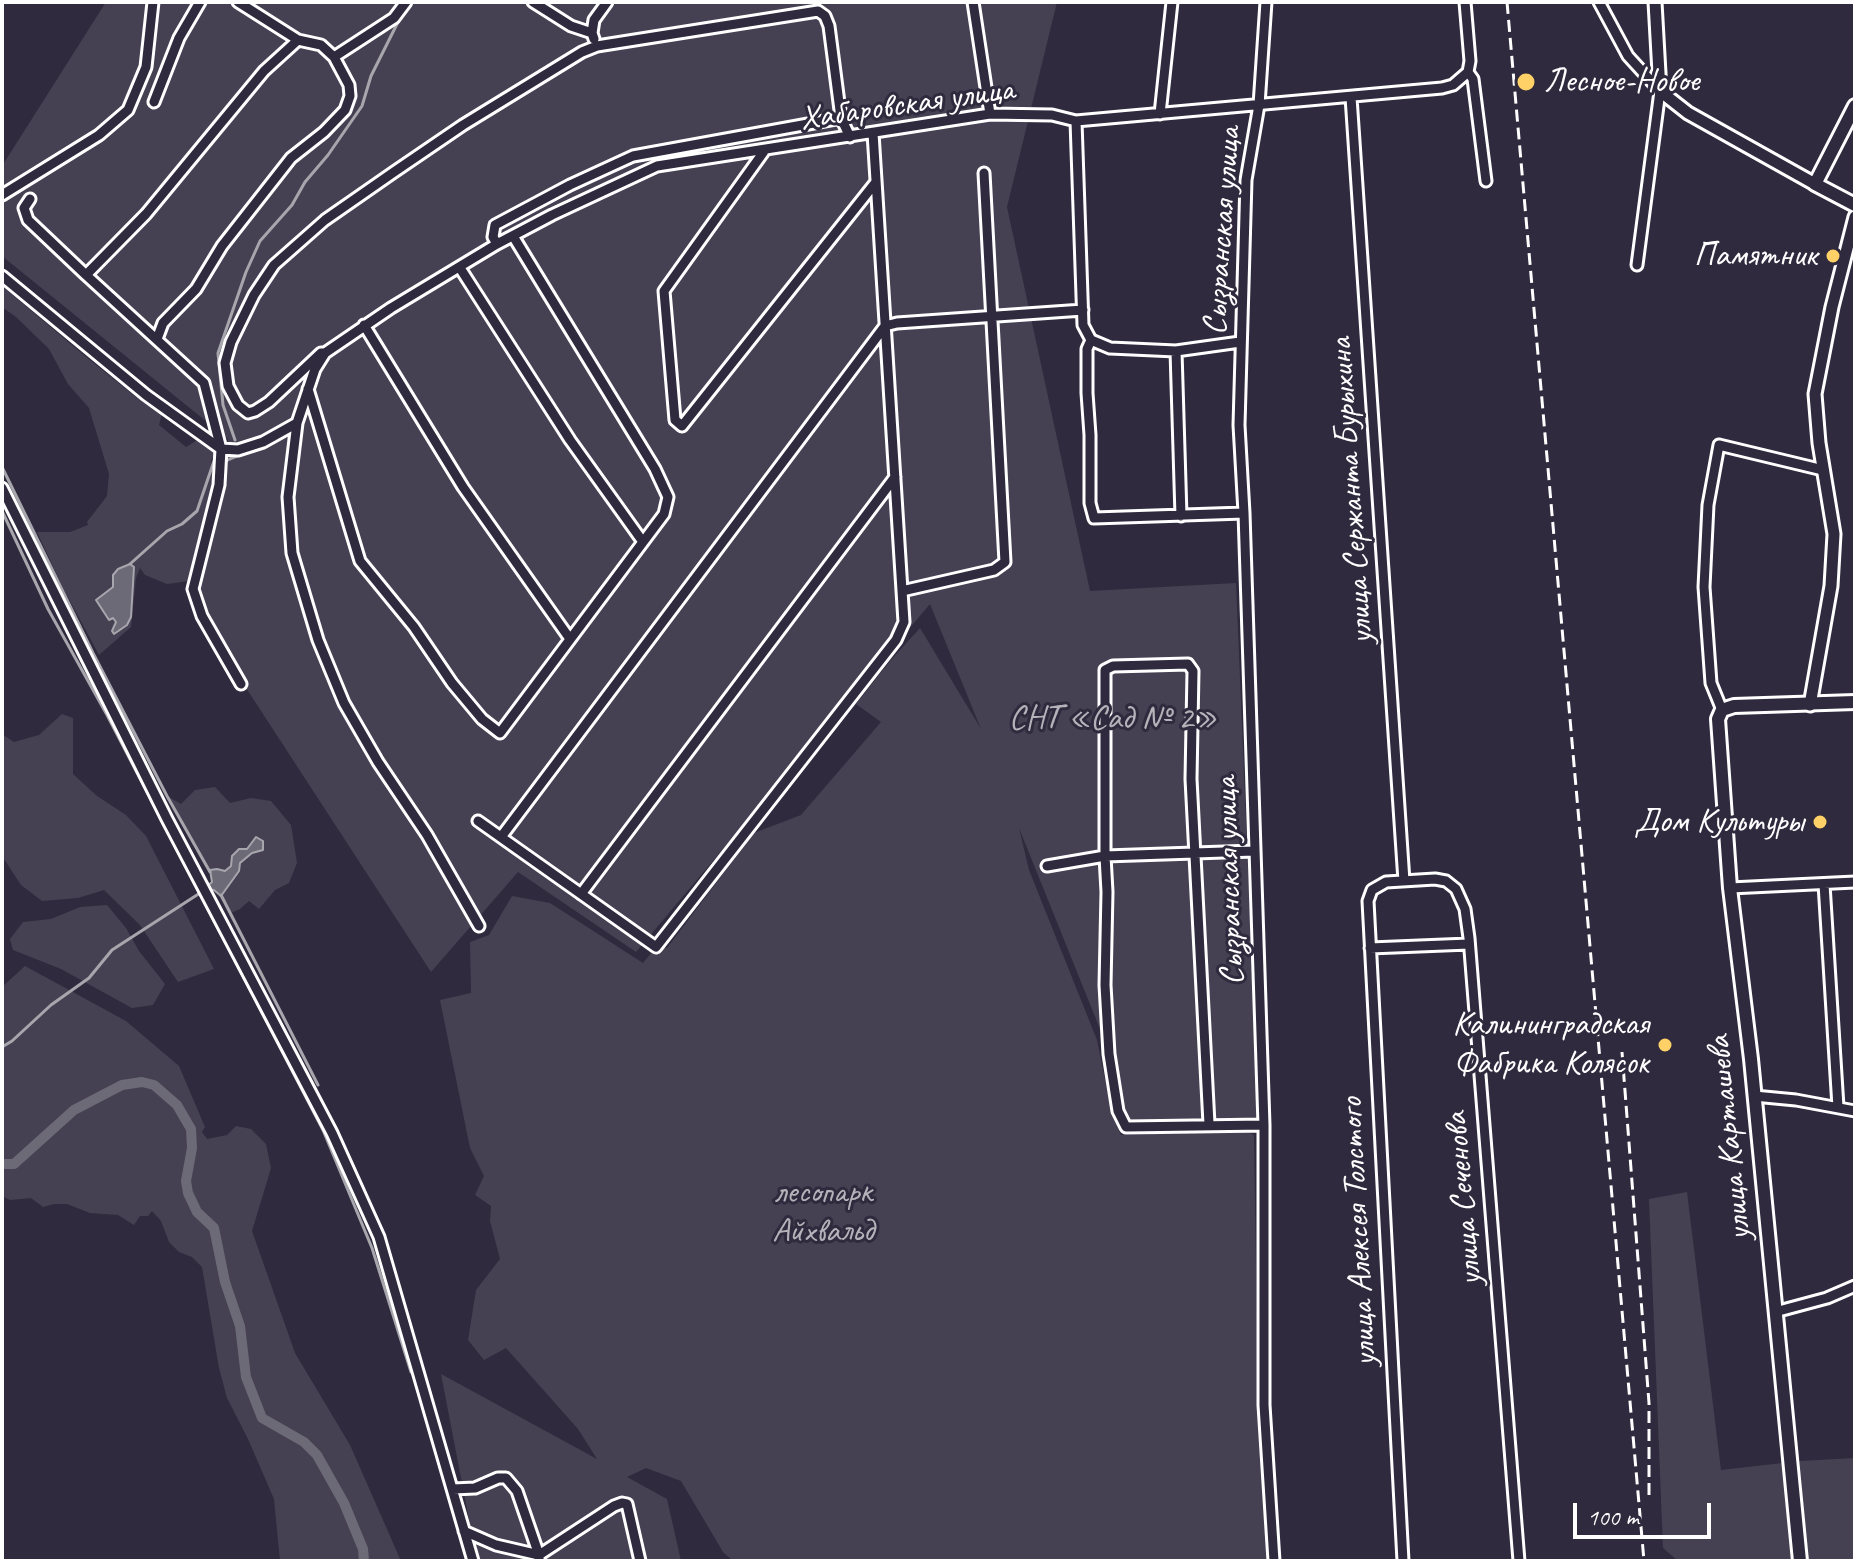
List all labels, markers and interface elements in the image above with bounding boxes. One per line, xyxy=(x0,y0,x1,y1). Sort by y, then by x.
place label: Лесное-Новое xyxy=(1544,62,1699,102)
street label: Хабаровская улица xyxy=(797,70,1017,140)
marker: Лесное-Новое xyxy=(1515,71,1537,93)
street label: Сызранская улица xyxy=(1195,125,1251,337)
place label: Памятник xyxy=(1694,236,1817,276)
marker: Памятник xyxy=(1824,247,1842,265)
street label: улица Сержанта Бурыхина xyxy=(1321,336,1383,646)
park label: СНТ «Сад № 2» xyxy=(1009,699,1217,739)
street label: Сызранская улица xyxy=(1206,776,1254,986)
place label: Дом Культуры xyxy=(1634,802,1804,842)
marker: Дом Культуры xyxy=(1811,813,1829,831)
place label: Калининградская Фабрика Колясок xyxy=(1453,1005,1649,1084)
street label: улица Карташева xyxy=(1699,1033,1761,1243)
marker: Калининградская Фабрика Колясок xyxy=(1656,1036,1674,1054)
street label: улица Алексея Толстого xyxy=(1332,1096,1386,1368)
street label: улица Сеченова xyxy=(1436,1110,1492,1288)
park label: лесопарк Айхвальд xyxy=(772,1173,874,1252)
scale bar xyxy=(1577,1487,1715,1537)
text: 100 m xyxy=(1587,1502,1639,1532)

